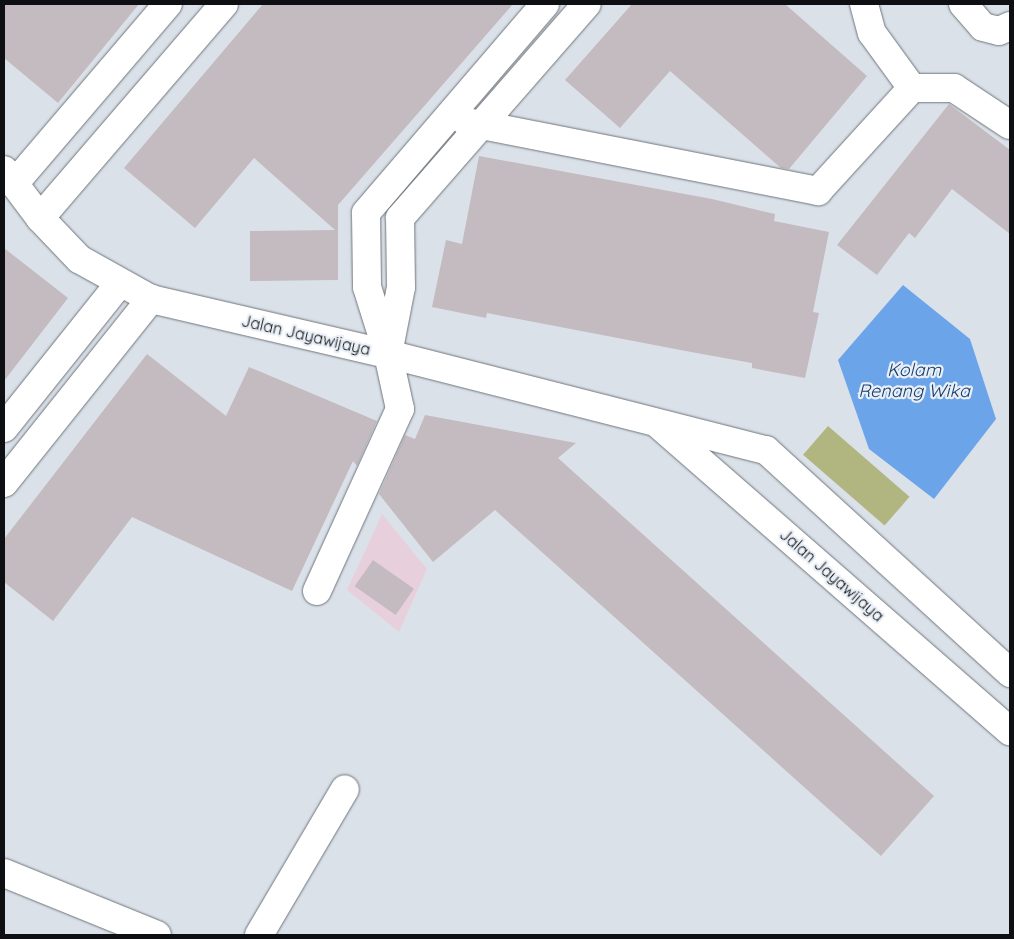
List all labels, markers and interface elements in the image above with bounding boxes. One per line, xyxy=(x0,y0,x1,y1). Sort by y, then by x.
street label: Jalan Jayawijaya xyxy=(240,311,372,359)
water label: Kolam Renang Wika xyxy=(858,360,970,402)
street label: Jalan Jayawijaya xyxy=(776,525,888,625)

